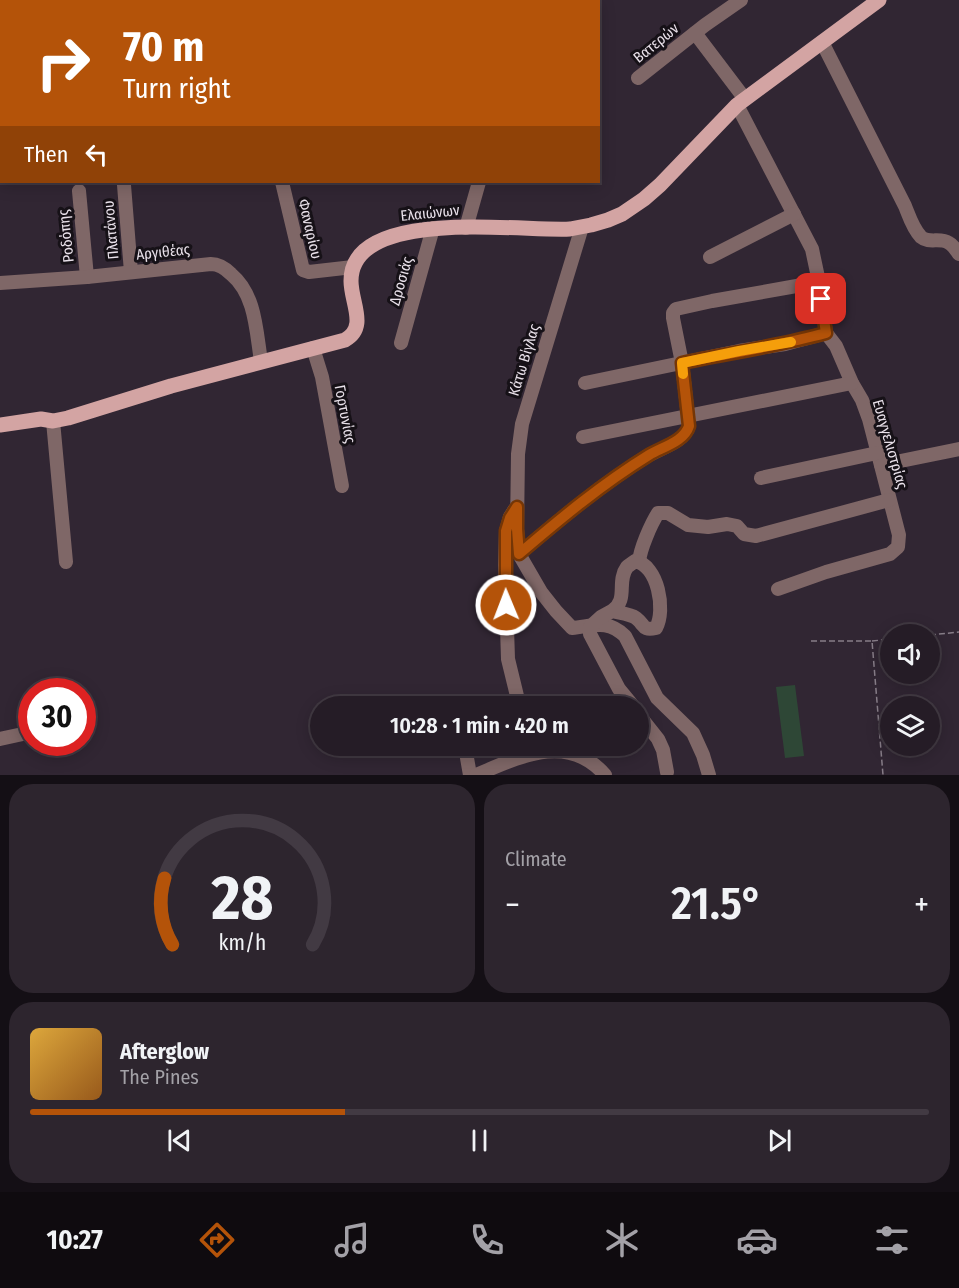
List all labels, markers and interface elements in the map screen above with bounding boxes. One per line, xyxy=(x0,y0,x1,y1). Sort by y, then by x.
street label: Βατερών xyxy=(630,19,683,67)
text: 70 m xyxy=(123,22,204,72)
icon: right xyxy=(24,24,102,102)
text: Turn right xyxy=(123,73,231,105)
icon: left xyxy=(80,138,113,171)
text: Then xyxy=(24,141,68,168)
street label: Φαναρίου xyxy=(294,197,326,261)
street label: Πλατάνου xyxy=(99,200,123,260)
street label: Ελαιώνων xyxy=(400,201,461,225)
street label: Ροδόπης xyxy=(54,208,78,263)
street label: Αργιθέας xyxy=(135,240,191,264)
street label: Δροσιάς xyxy=(385,254,417,307)
pin xyxy=(795,273,846,324)
icon: arrive xyxy=(804,282,837,315)
street label: Κάτω Βίγλας xyxy=(505,321,544,398)
street label: Γορτυνίας xyxy=(331,383,360,445)
street label: Ευαγγελιστρίας xyxy=(869,397,912,491)
position arrow xyxy=(474,573,538,637)
map controls xyxy=(880,624,940,756)
button: sound xyxy=(880,624,940,684)
speed limit sign: 30 xyxy=(18,678,96,756)
button: layers xyxy=(880,696,940,756)
text: 10:28 · 1 min · 420 m xyxy=(390,712,569,739)
text: Climate xyxy=(505,847,567,871)
text: 28 xyxy=(210,861,273,936)
text: 21.5° xyxy=(671,877,763,931)
text: − xyxy=(505,885,520,925)
text: + xyxy=(914,885,929,925)
text: km/h xyxy=(218,931,266,957)
text: Afterglow xyxy=(120,1038,209,1065)
text: The Pines xyxy=(120,1065,199,1089)
icon: previous xyxy=(163,1124,196,1157)
icon: pause xyxy=(463,1124,496,1157)
icon: next xyxy=(763,1124,796,1157)
icon: directions xyxy=(196,1219,238,1261)
icon: music xyxy=(331,1219,373,1261)
icon: phone xyxy=(466,1219,508,1261)
icon: climate xyxy=(601,1219,643,1261)
icon: car xyxy=(736,1219,778,1261)
icon: filters xyxy=(871,1219,913,1261)
text: 10:27 xyxy=(46,1224,103,1256)

